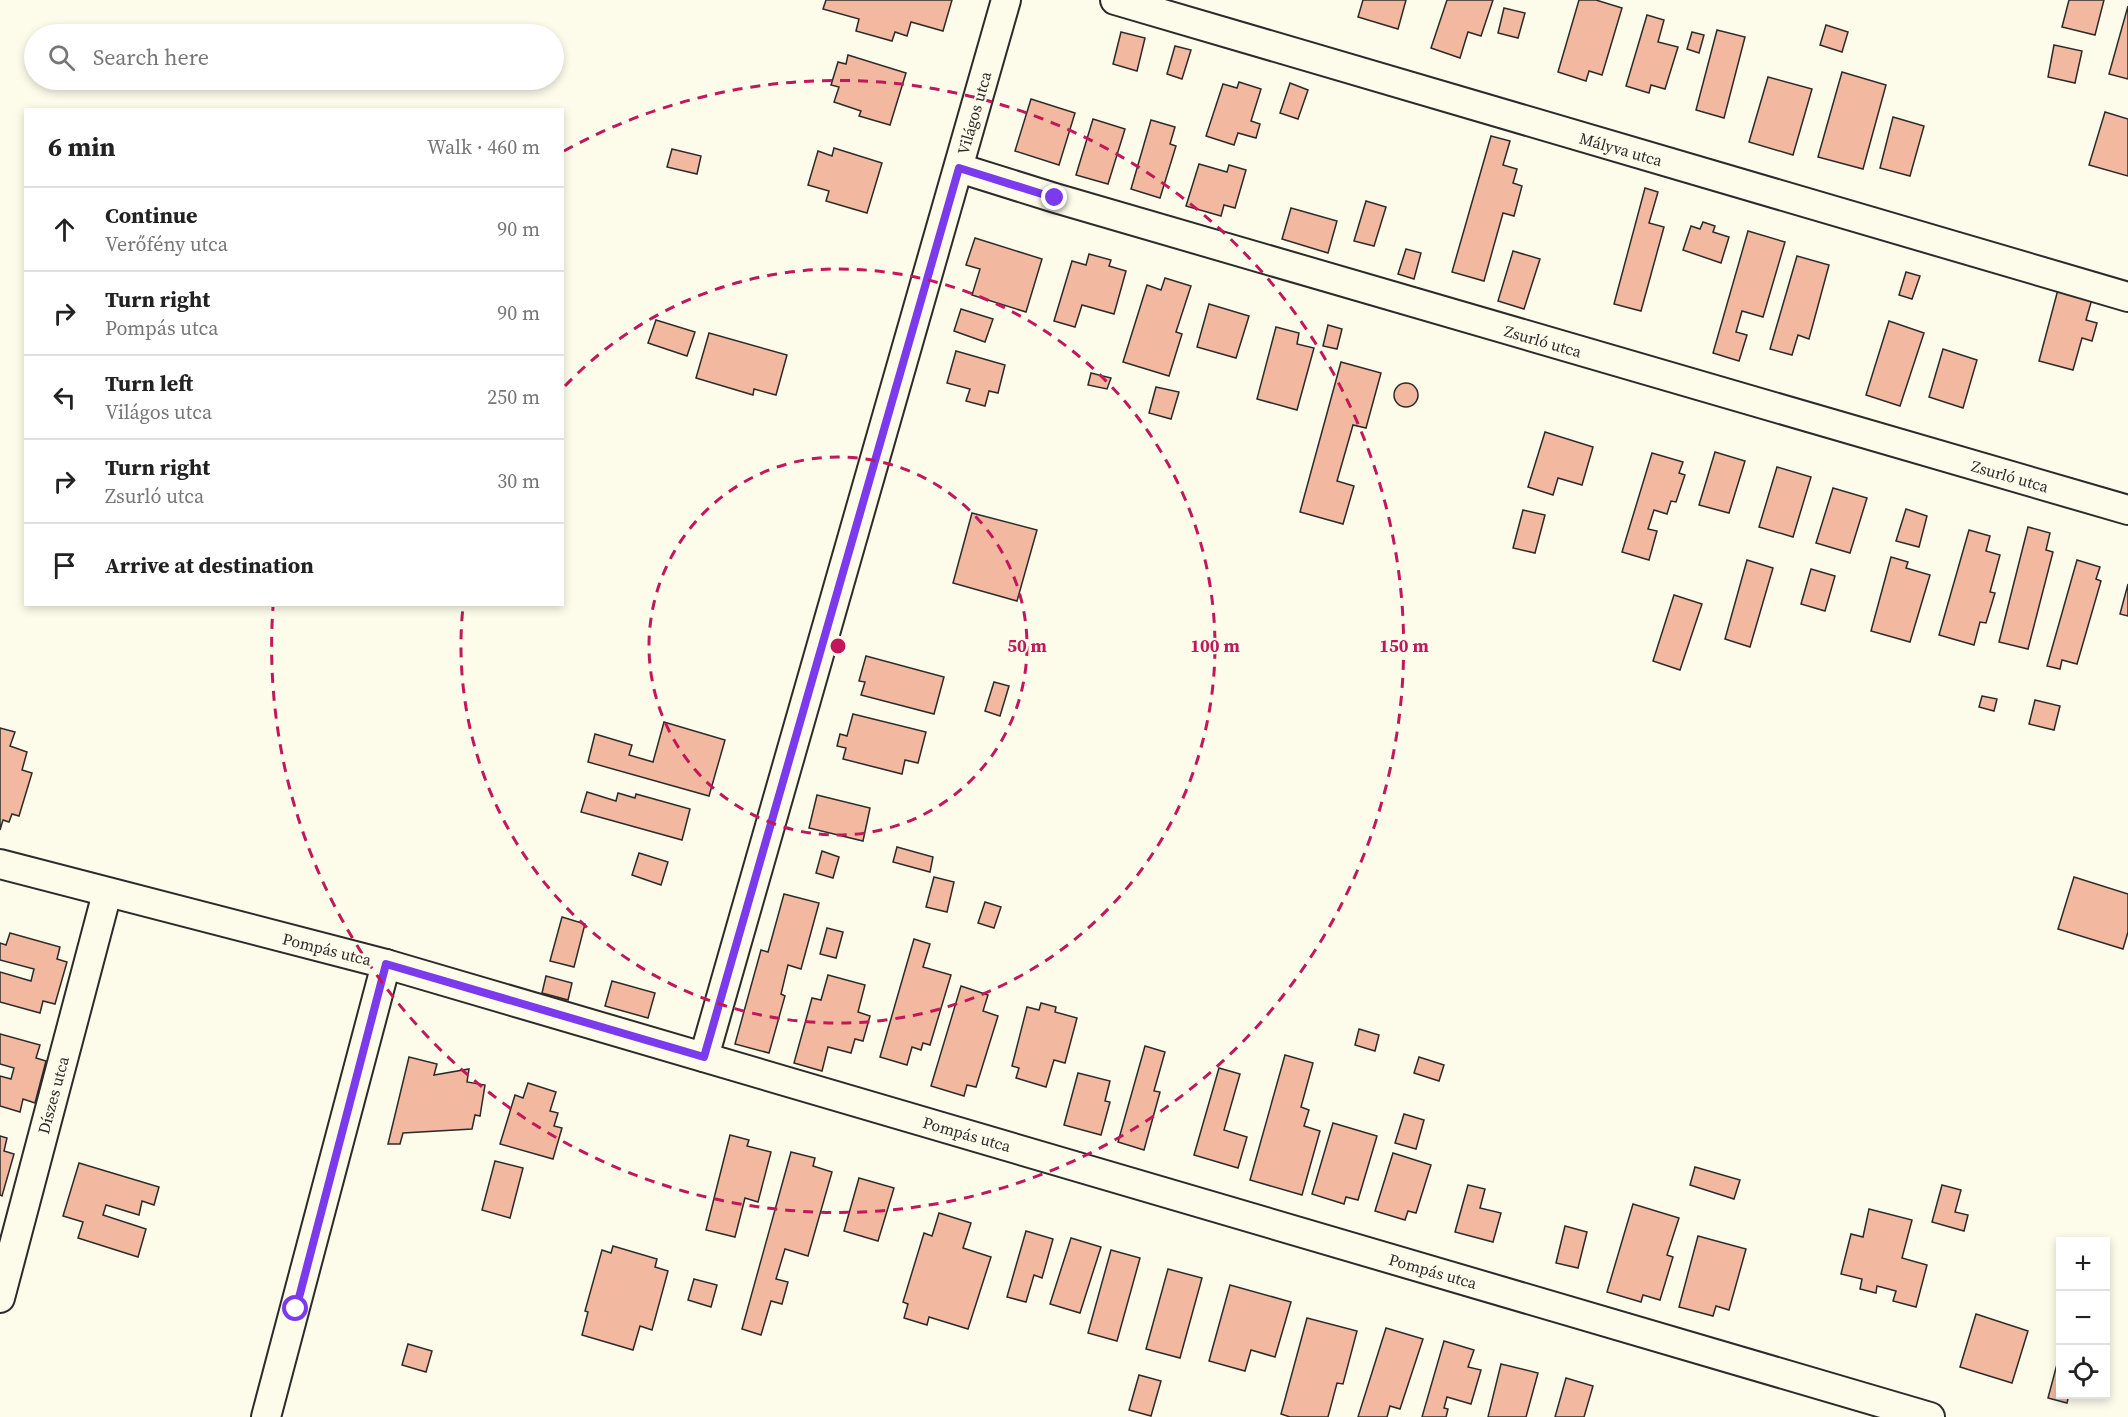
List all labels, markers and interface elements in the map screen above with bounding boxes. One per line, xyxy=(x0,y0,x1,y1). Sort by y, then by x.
search box xyxy=(24,24,564,90)
icon: search xyxy=(45,41,78,74)
text: Search here xyxy=(93,42,209,72)
street label: Világos utca xyxy=(952,68,997,157)
street label: Mályva utca xyxy=(1577,127,1666,172)
text: 6 min xyxy=(48,129,115,165)
text: Walk · 460 m xyxy=(427,133,540,161)
route end xyxy=(1041,184,1067,210)
text: Continue xyxy=(105,200,198,230)
icon: ahead xyxy=(48,213,81,246)
text: 90 m xyxy=(497,215,540,243)
text: Verőfény utca xyxy=(105,230,228,258)
text: Turn right xyxy=(105,284,210,314)
icon: right xyxy=(48,297,81,330)
text: 90 m xyxy=(497,299,540,327)
text: Pompás utca xyxy=(105,314,218,342)
street label: Zsurló utca xyxy=(1502,319,1585,363)
text: Turn left xyxy=(105,368,193,398)
icon: left xyxy=(48,381,81,414)
text: 250 m xyxy=(487,383,540,411)
text: Világos utca xyxy=(105,398,212,426)
text: Turn right xyxy=(105,452,210,482)
street label: Zsurló utca xyxy=(1969,454,2052,498)
icon: right xyxy=(48,465,81,498)
text: 30 m xyxy=(497,467,540,495)
text: Zsurló utca xyxy=(105,482,204,510)
icon: arrive xyxy=(48,549,81,582)
text: Arrive at destination xyxy=(105,550,314,580)
text: 50 m xyxy=(1007,633,1047,658)
text: 100 m xyxy=(1190,633,1240,658)
text: 150 m xyxy=(1379,633,1429,658)
centre of rings xyxy=(828,636,848,656)
street label: Pompás utca xyxy=(280,927,374,971)
street label: Díszes utca xyxy=(32,1053,74,1136)
street label: Pompás utca xyxy=(920,1111,1014,1157)
map controls xyxy=(2056,1237,2110,1399)
button: + xyxy=(2056,1237,2110,1291)
street label: Pompás utca xyxy=(1386,1248,1480,1294)
button: − xyxy=(2056,1291,2110,1345)
route start xyxy=(282,1295,308,1321)
button: locate xyxy=(2056,1345,2110,1399)

